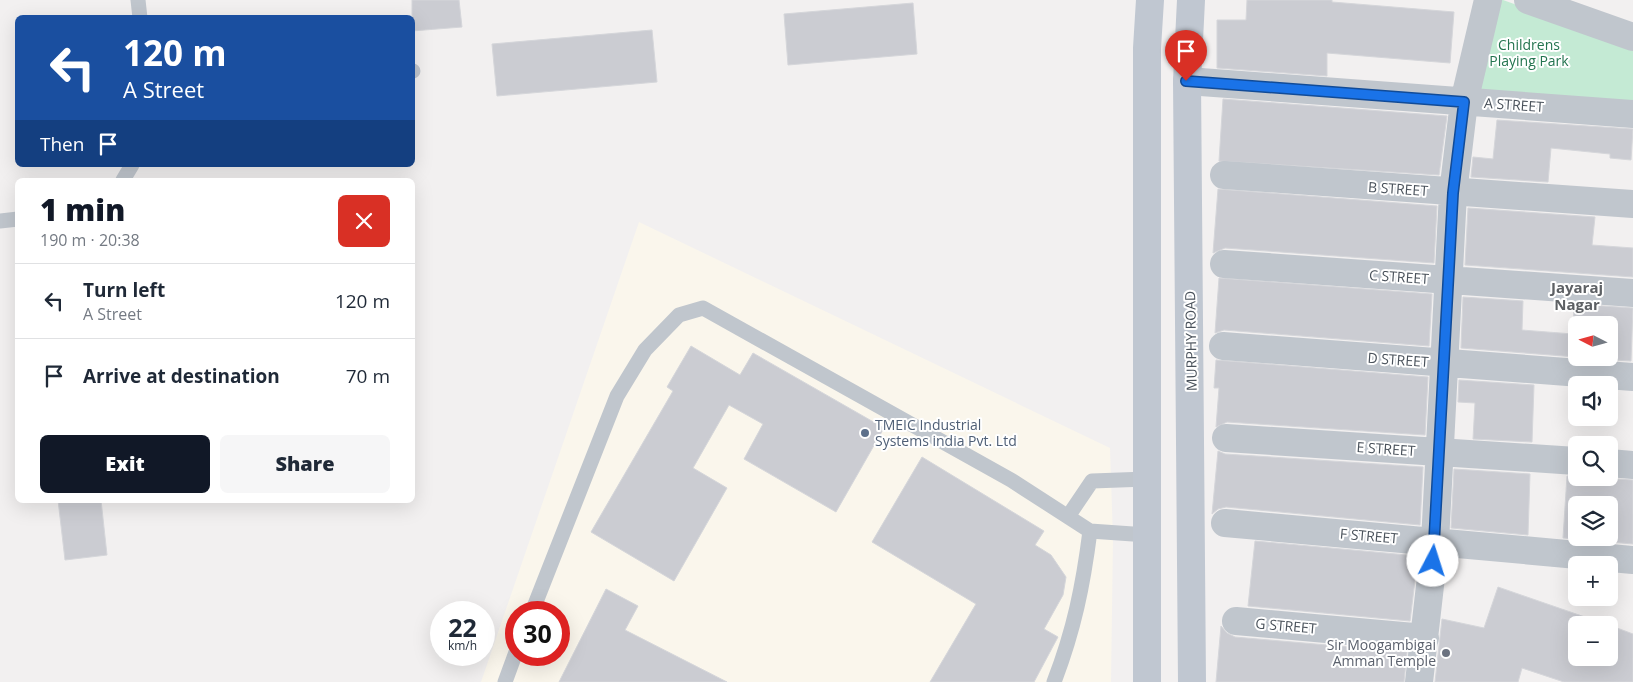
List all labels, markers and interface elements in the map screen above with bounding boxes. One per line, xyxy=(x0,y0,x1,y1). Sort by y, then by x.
text: 120 m xyxy=(123,29,227,76)
pin xyxy=(1165,30,1207,81)
icon: left xyxy=(40,35,105,100)
park label: Childrens Playing Park xyxy=(1489,35,1569,70)
icon: arrive xyxy=(1172,37,1200,65)
text: A Street xyxy=(123,74,204,104)
street label: A STREET xyxy=(1484,93,1545,116)
icon: arrive xyxy=(94,130,122,158)
text: Then xyxy=(40,131,84,157)
street label: B STREET xyxy=(1367,177,1429,200)
text: 1 min xyxy=(40,189,125,230)
button: close xyxy=(338,195,390,247)
text: 190 m · 20:38 xyxy=(40,229,140,251)
street label: C STREET xyxy=(1369,265,1430,288)
text: Turn left xyxy=(83,277,165,303)
district label: Jayaraj Nagar xyxy=(1549,277,1603,314)
icon: left xyxy=(40,287,68,315)
text: 120 m xyxy=(335,288,390,314)
street label: MURPHY ROAD xyxy=(1180,291,1201,391)
text: A Street xyxy=(83,303,142,325)
north arrow xyxy=(1568,316,1618,366)
map controls xyxy=(1568,316,1618,666)
street label: D STREET xyxy=(1367,348,1429,371)
icon: arrive xyxy=(40,362,68,390)
text: Arrive at destination xyxy=(83,363,280,389)
text: 70 m xyxy=(346,363,390,389)
button: sound xyxy=(1568,376,1618,426)
place label: TMEIC Industrial Systems india Pvt. Ltd xyxy=(875,415,1017,450)
marker: TMEIC Industrial Systems india Pvt. Ltd xyxy=(859,427,871,439)
button: Exit xyxy=(40,435,210,493)
button: Share xyxy=(220,435,390,493)
button: search xyxy=(1568,436,1618,486)
street label: E STREET xyxy=(1356,437,1416,460)
button: layers xyxy=(1568,496,1618,546)
street label: F STREET xyxy=(1339,524,1399,548)
position arrow xyxy=(1406,534,1458,586)
button: + xyxy=(1568,556,1618,606)
speed limit sign: 30 xyxy=(505,601,570,666)
text: 22 xyxy=(448,610,477,644)
street label: G STREET xyxy=(1255,613,1318,638)
button: − xyxy=(1568,616,1618,666)
place label: Sir Moogambigai Amman Temple xyxy=(1327,635,1436,670)
text: km/h xyxy=(448,637,477,654)
marker: Sir Moogambigai Amman Temple xyxy=(1440,647,1452,659)

